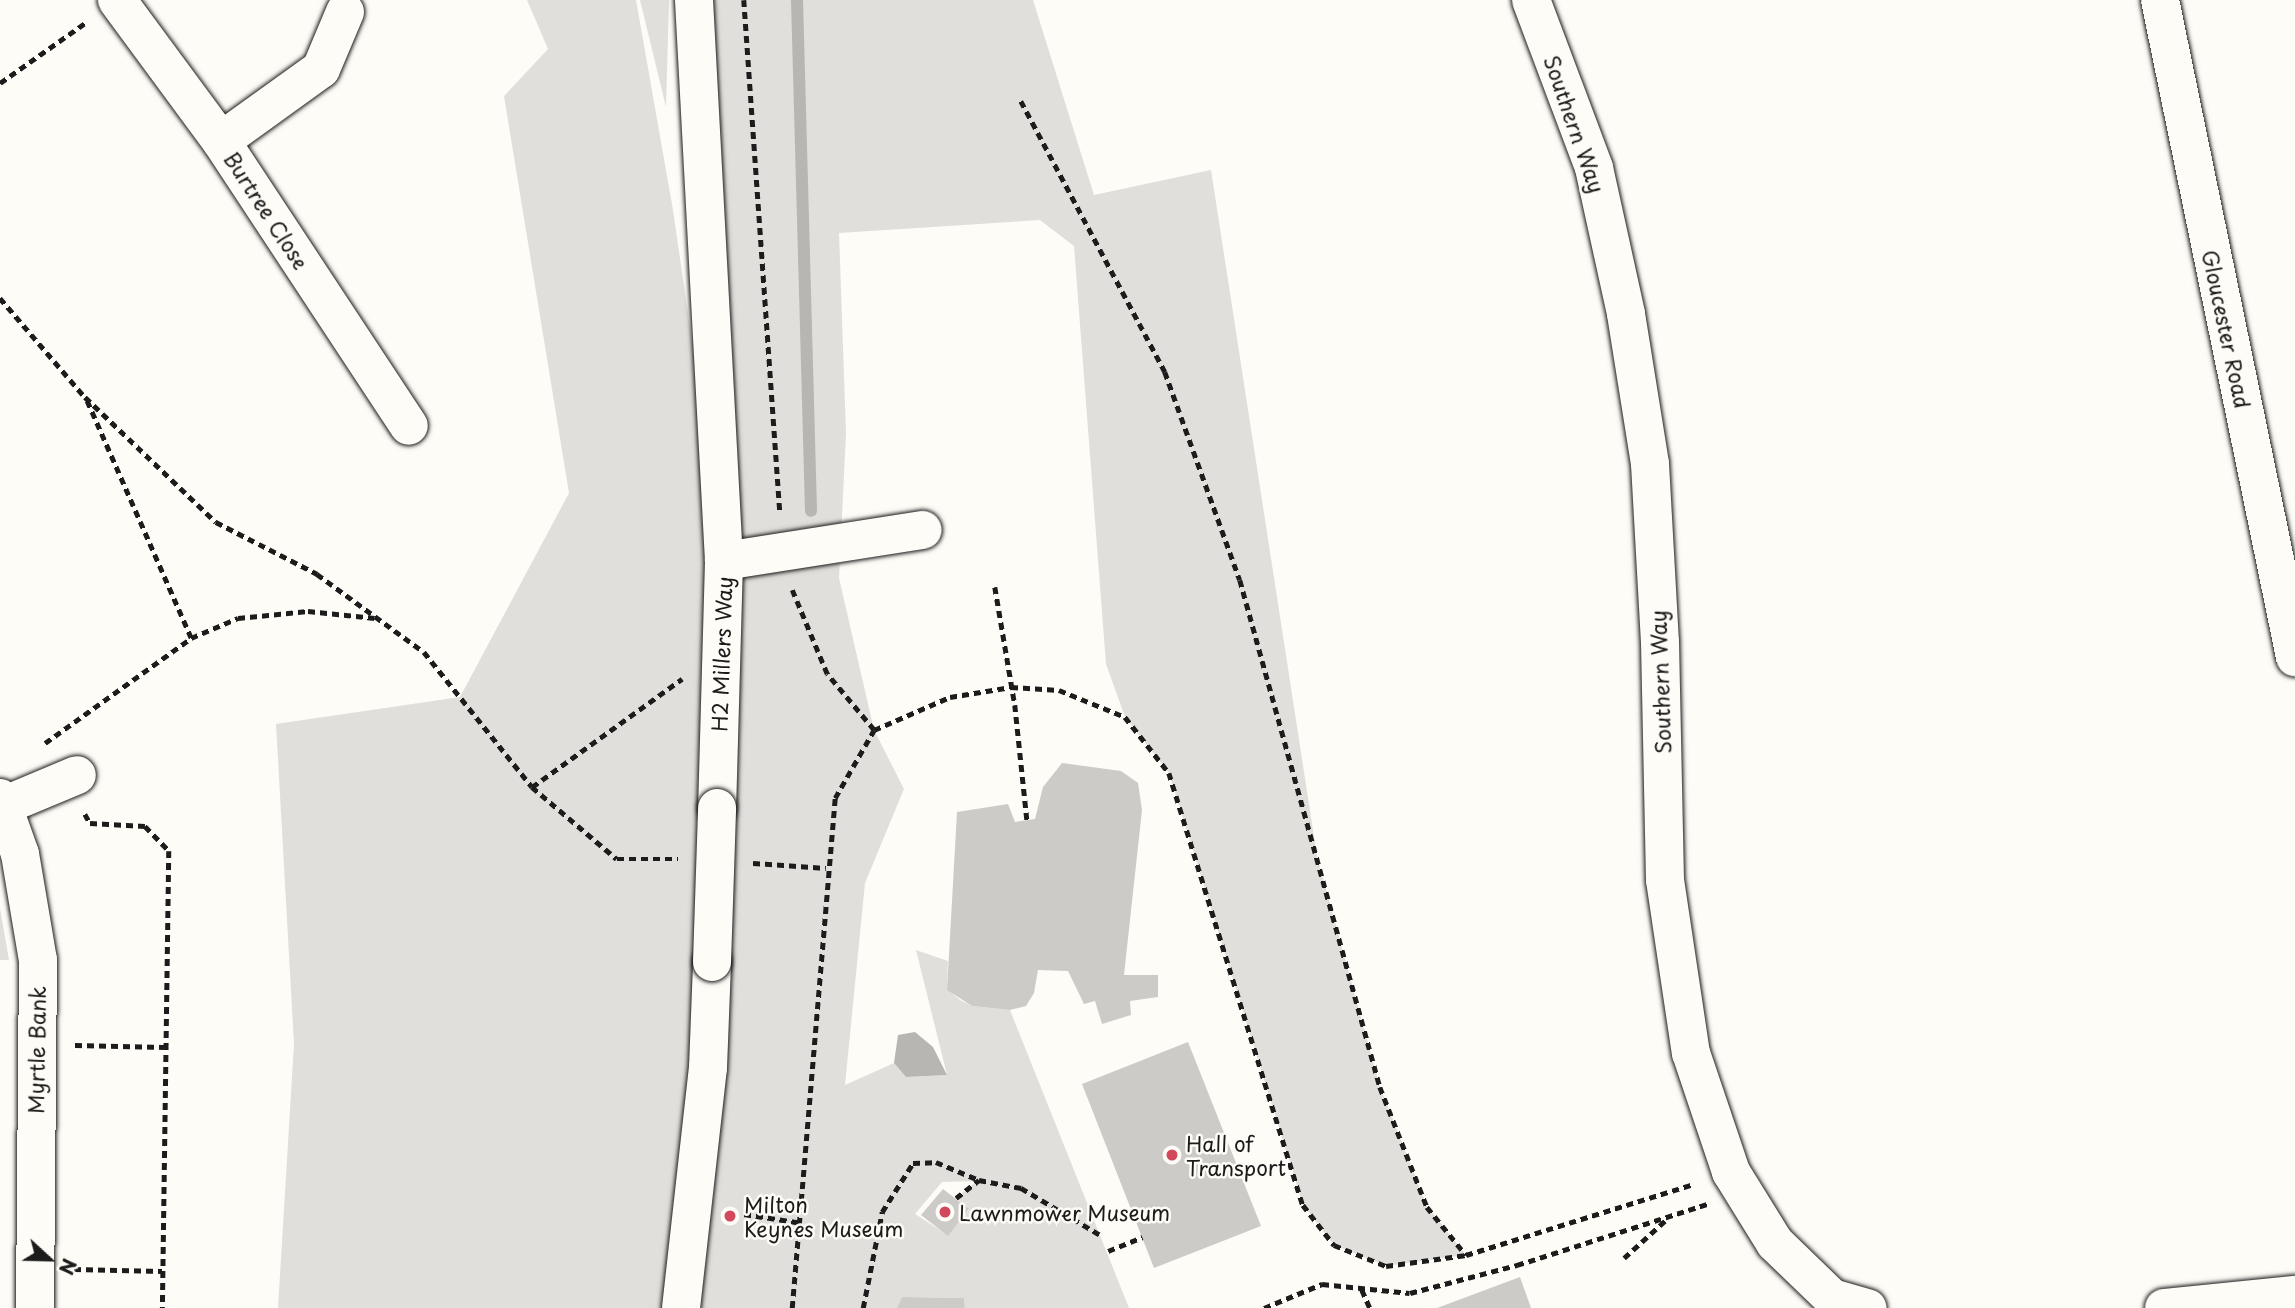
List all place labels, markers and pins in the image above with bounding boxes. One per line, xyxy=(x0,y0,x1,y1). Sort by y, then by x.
place label: Hall of Transport xyxy=(1186,1130,1286,1180)
marker: Hall of Transport xyxy=(1164,1147,1180,1163)
place label: Milton Keynes Museum xyxy=(744,1191,903,1241)
place label: Lawnmower Museum xyxy=(959,1199,1170,1225)
marker: Lawnmower Museum xyxy=(937,1204,953,1220)
marker: Milton Keynes Museum xyxy=(722,1208,738,1224)

